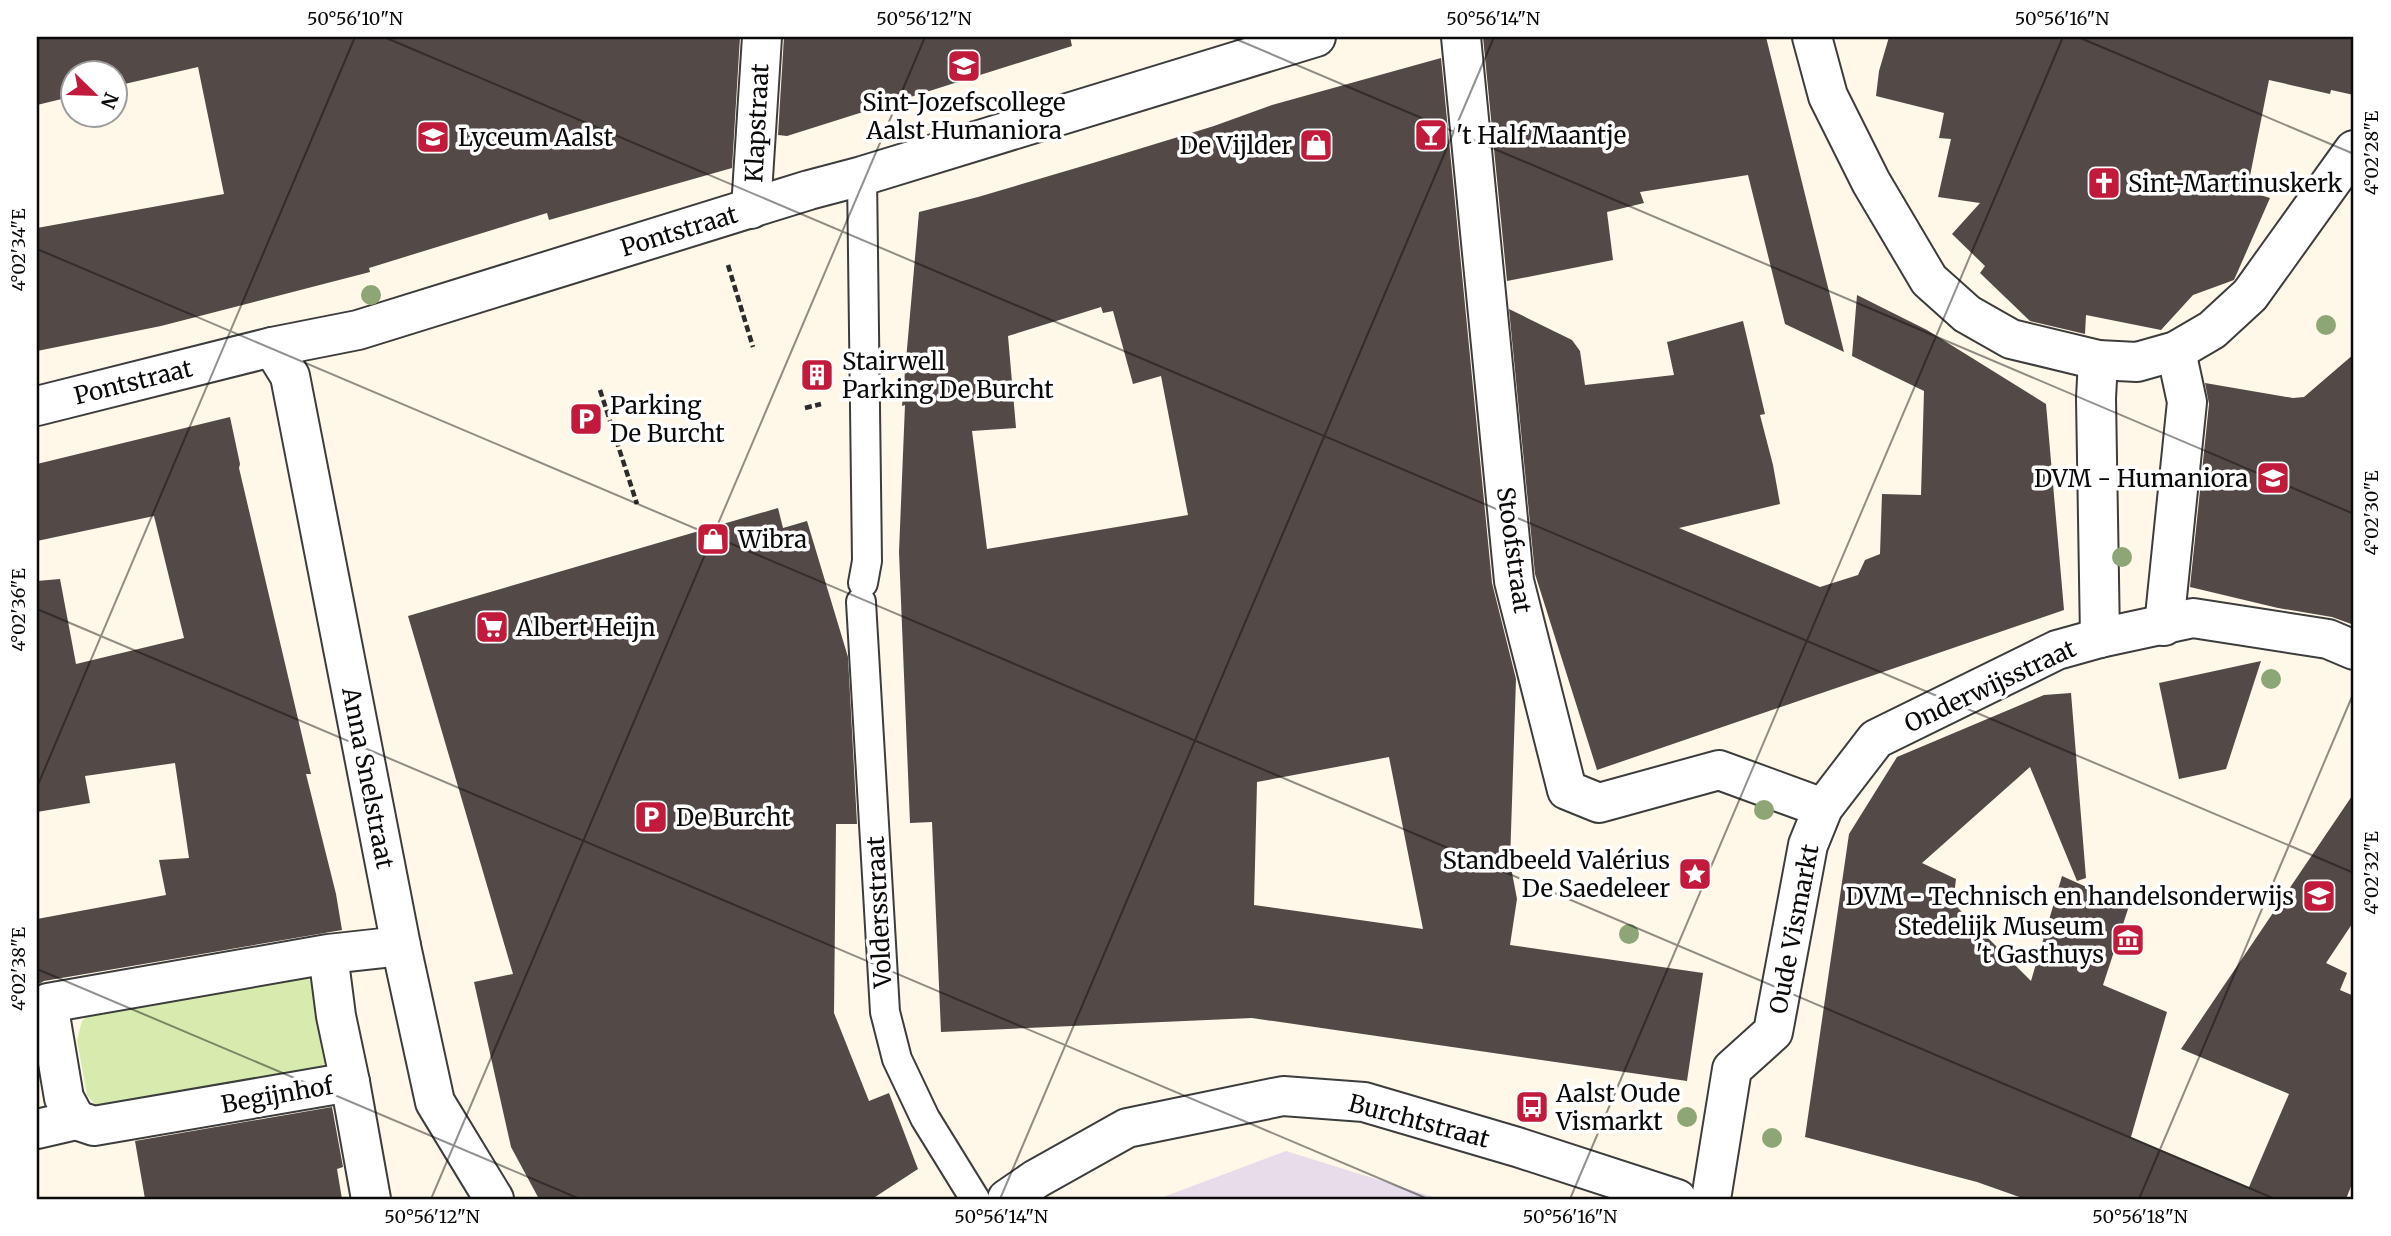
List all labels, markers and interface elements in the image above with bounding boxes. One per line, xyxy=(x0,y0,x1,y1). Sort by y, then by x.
text: 50°56'10"N xyxy=(307,7,403,30)
text: 50°56'12"N xyxy=(876,7,972,30)
text: 50°56'14"N xyxy=(1446,7,1540,30)
text: 50°56'16"N xyxy=(2015,7,2109,30)
school or university icon: Sint-Jozefscollege Aalst Humaniora xyxy=(945,47,983,85)
north arrow xyxy=(60,60,130,130)
street label: Klapstraat xyxy=(738,62,776,183)
place label: Sint-Jozefscollege Aalst Humaniora xyxy=(862,87,1066,146)
text: N xyxy=(96,89,124,112)
text: 4°02'28"E xyxy=(2360,110,2383,195)
bar icon: 't Half Maantje xyxy=(1412,116,1450,154)
school or university icon: Lyceum Aalst xyxy=(414,118,452,156)
place label: 't Half Maantje xyxy=(1456,120,1626,151)
place label: Lyceum Aalst xyxy=(458,122,614,153)
shop icon: De Vijlder xyxy=(1297,126,1335,164)
place label: De Vijlder xyxy=(1180,130,1292,161)
church icon: Sint-Martinuskerk xyxy=(2085,164,2123,202)
place label: Sint-Martinuskerk xyxy=(2128,168,2343,199)
street label: Pontstraat xyxy=(617,198,742,263)
text: 4°02'34"E xyxy=(7,208,30,291)
place label: Stairwell Parking De Burcht xyxy=(842,346,1054,405)
street label: Pontstraat xyxy=(71,352,196,412)
building icon: Stairwell Parking De Burcht xyxy=(798,356,836,394)
place label: Parking De Burcht xyxy=(610,390,725,449)
parking icon: Parking De Burcht xyxy=(567,400,605,438)
school or university icon: DVM - Humaniora xyxy=(2254,459,2292,497)
place label: DVM - Humaniora xyxy=(2034,463,2248,494)
text: 4°02'30"E xyxy=(2360,470,2383,555)
street label: Stoofstraat xyxy=(1490,485,1538,616)
shop icon: Wibra xyxy=(694,520,732,558)
place label: Wibra xyxy=(737,524,807,555)
text: 4°02'36"E xyxy=(7,568,30,652)
supermarket icon: Albert Heijn xyxy=(473,608,511,646)
place label: Albert Heijn xyxy=(515,612,656,643)
street label: Onderwijsstraat xyxy=(1899,632,2081,739)
street label: Anna Snelstraat xyxy=(335,684,401,872)
parking icon: De Burcht xyxy=(632,798,670,836)
place label: De Burcht xyxy=(676,802,791,833)
text: 4°02'32"E xyxy=(2360,831,2383,915)
street label: Voldersstraat xyxy=(860,835,899,990)
street label: Oude Vismarkt xyxy=(1762,841,1826,1016)
place label: Standbeeld Valérius De Saedeleer xyxy=(1442,845,1670,904)
place icon: Standbeeld Valérius De Saedeleer xyxy=(1676,855,1714,893)
school or university icon: DVM - Technisch en handelsonderwijs xyxy=(2300,877,2338,915)
place label: DVM - Technisch en handelsonderwijs xyxy=(1846,881,2294,912)
place label: Stedelijk Museum 't Gasthuys xyxy=(1897,911,2104,970)
museum icon: Stedelijk Museum 't Gasthuys xyxy=(2109,921,2147,959)
text: 4°02'38"E xyxy=(7,926,30,1011)
street label: Begijnhof xyxy=(219,1070,336,1120)
place label: Aalst Oude Vismarkt xyxy=(1555,1078,1680,1137)
street label: Burchtstraat xyxy=(1345,1087,1494,1155)
bus stop icon: Aalst Oude Vismarkt xyxy=(1513,1088,1551,1126)
text: 50°56'12"N xyxy=(384,1205,480,1228)
text: 50°56'14"N xyxy=(954,1205,1048,1228)
text: 50°56'16"N xyxy=(1523,1205,1617,1228)
text: 50°56'18"N xyxy=(2092,1205,2188,1228)

